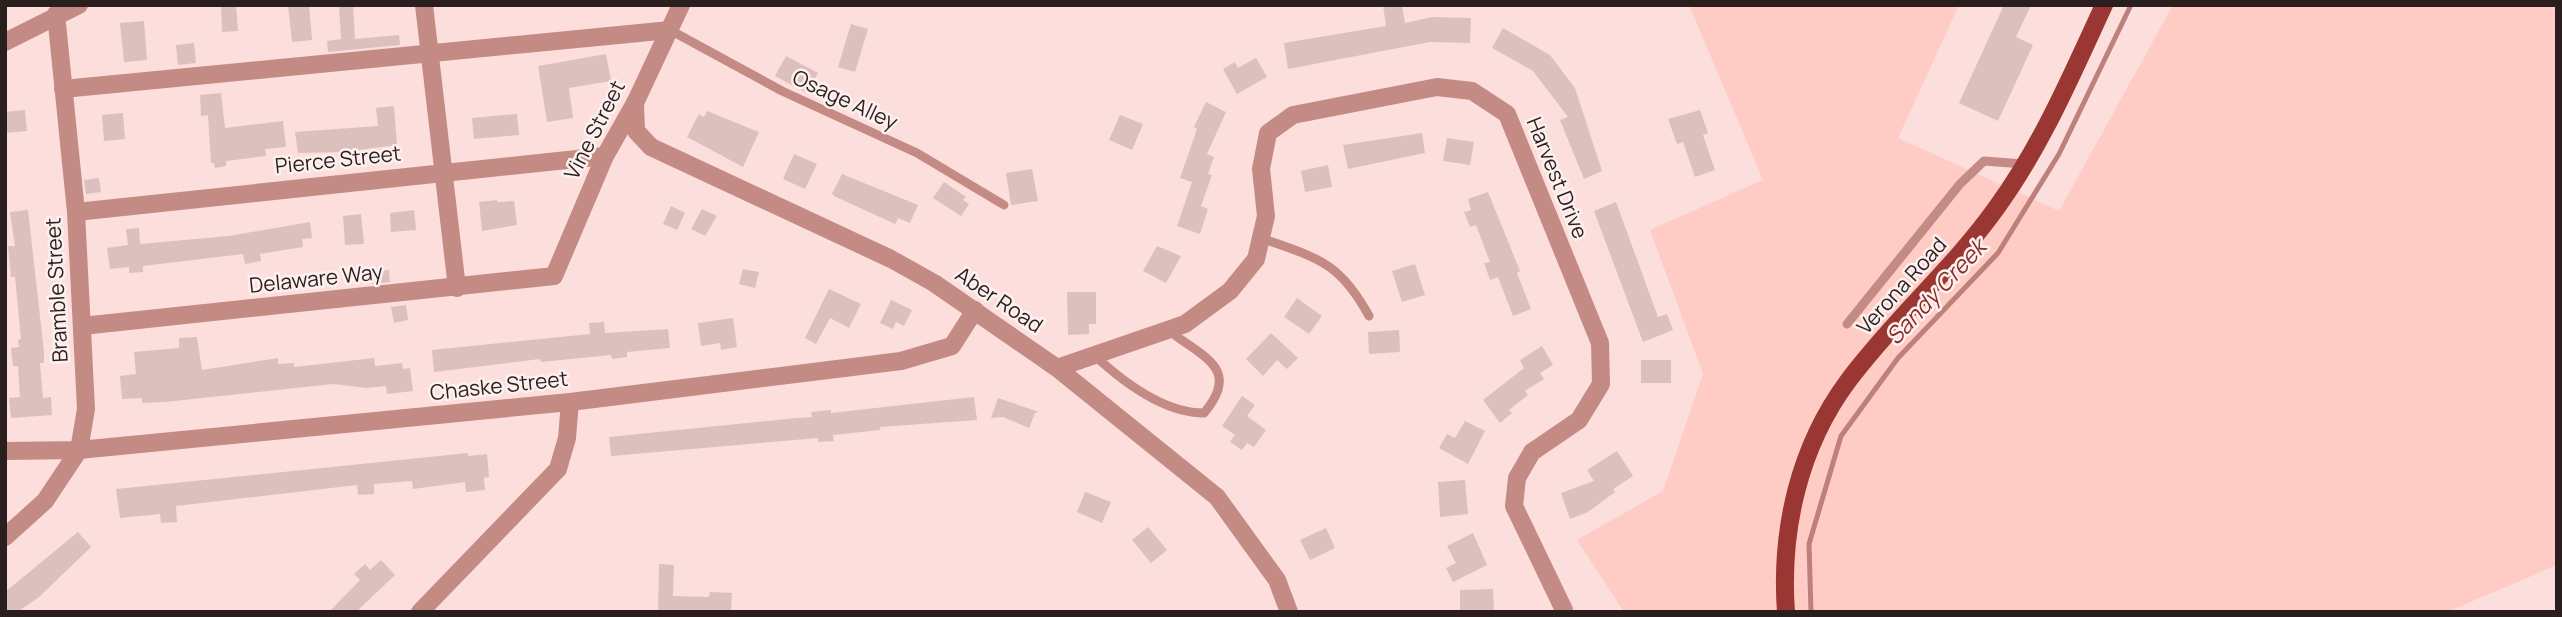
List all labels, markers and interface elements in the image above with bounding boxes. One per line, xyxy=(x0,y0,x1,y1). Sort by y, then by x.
street label: Osage Alley xyxy=(788,63,903,136)
street label: Vine Street xyxy=(557,75,631,184)
street label: Harvest Drive xyxy=(1521,113,1595,243)
street label: Pierce Street xyxy=(273,138,402,180)
street label: Bramble Street xyxy=(38,217,74,363)
water label: Sandy Creek xyxy=(1878,229,1995,351)
street label: Verona Road xyxy=(1850,231,1952,340)
street label: Delaware Way xyxy=(248,257,384,299)
street label: Aber Road xyxy=(950,260,1049,339)
street label: Chaske Street xyxy=(429,364,569,406)

